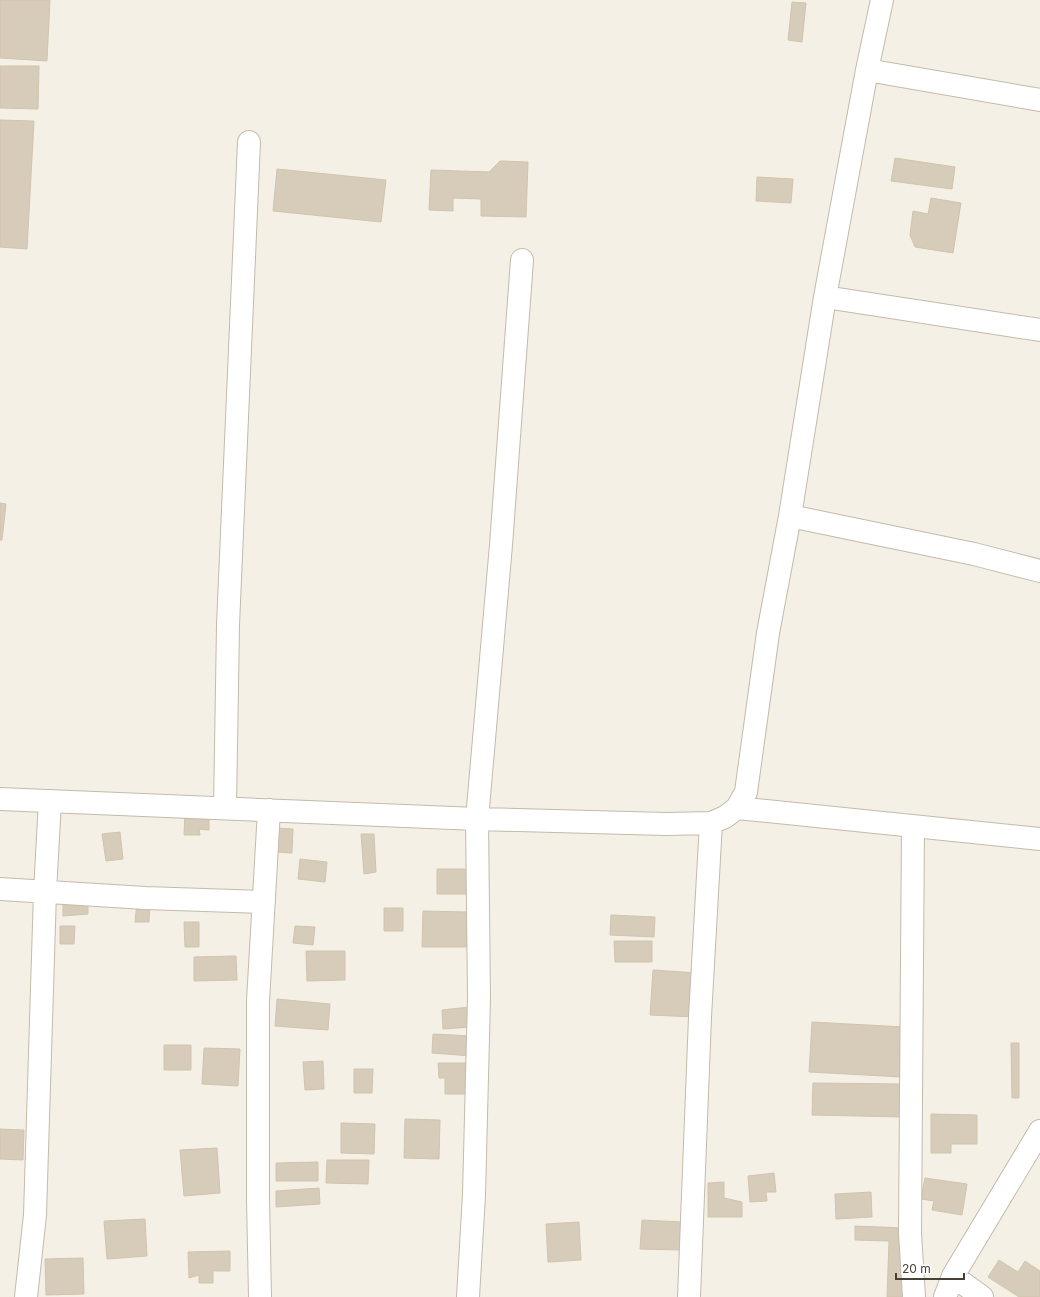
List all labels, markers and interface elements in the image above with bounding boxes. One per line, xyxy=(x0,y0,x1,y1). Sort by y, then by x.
scale bar xyxy=(896,1255,964,1281)
text: 20 m xyxy=(902,1261,931,1276)

